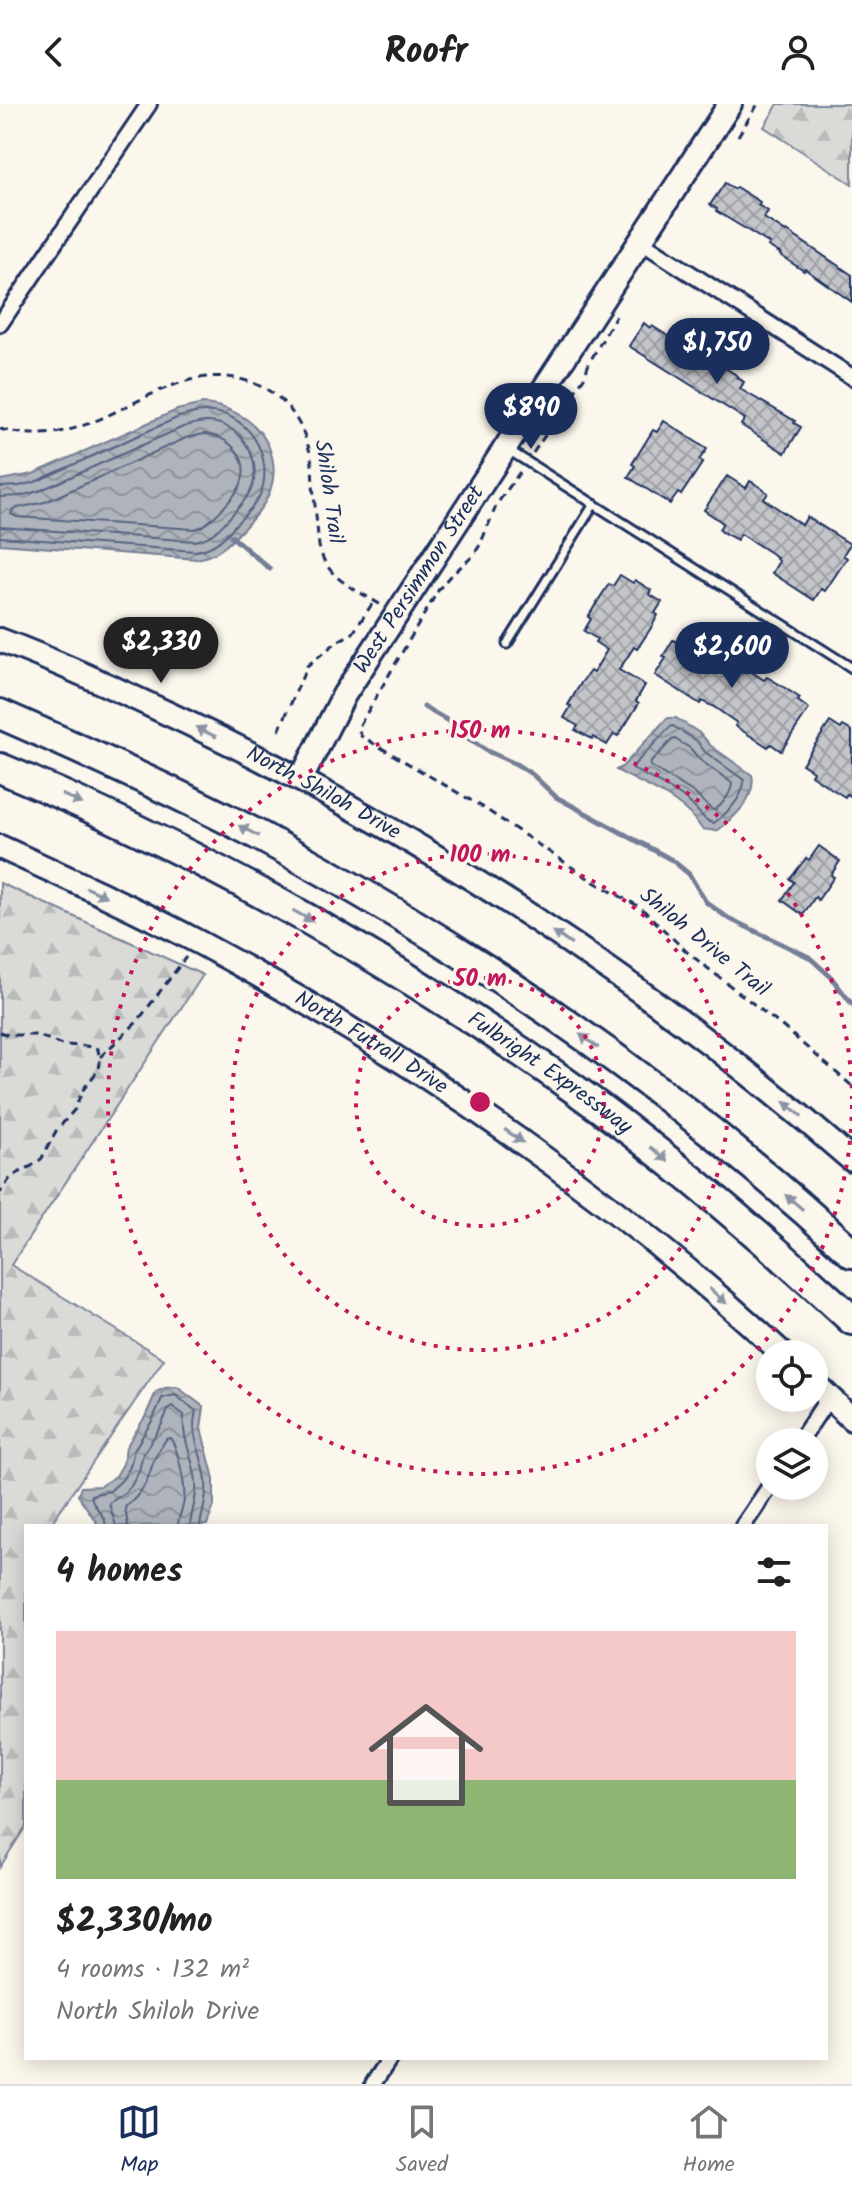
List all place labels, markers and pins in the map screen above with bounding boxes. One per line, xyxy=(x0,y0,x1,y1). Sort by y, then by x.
pin: $1,750 xyxy=(652,318,782,386)
pin: $890 xyxy=(484,383,578,451)
pin: $2,330 xyxy=(96,617,226,685)
pin: $2,600 xyxy=(667,622,797,690)
centre of rings xyxy=(466,1088,494,1116)

